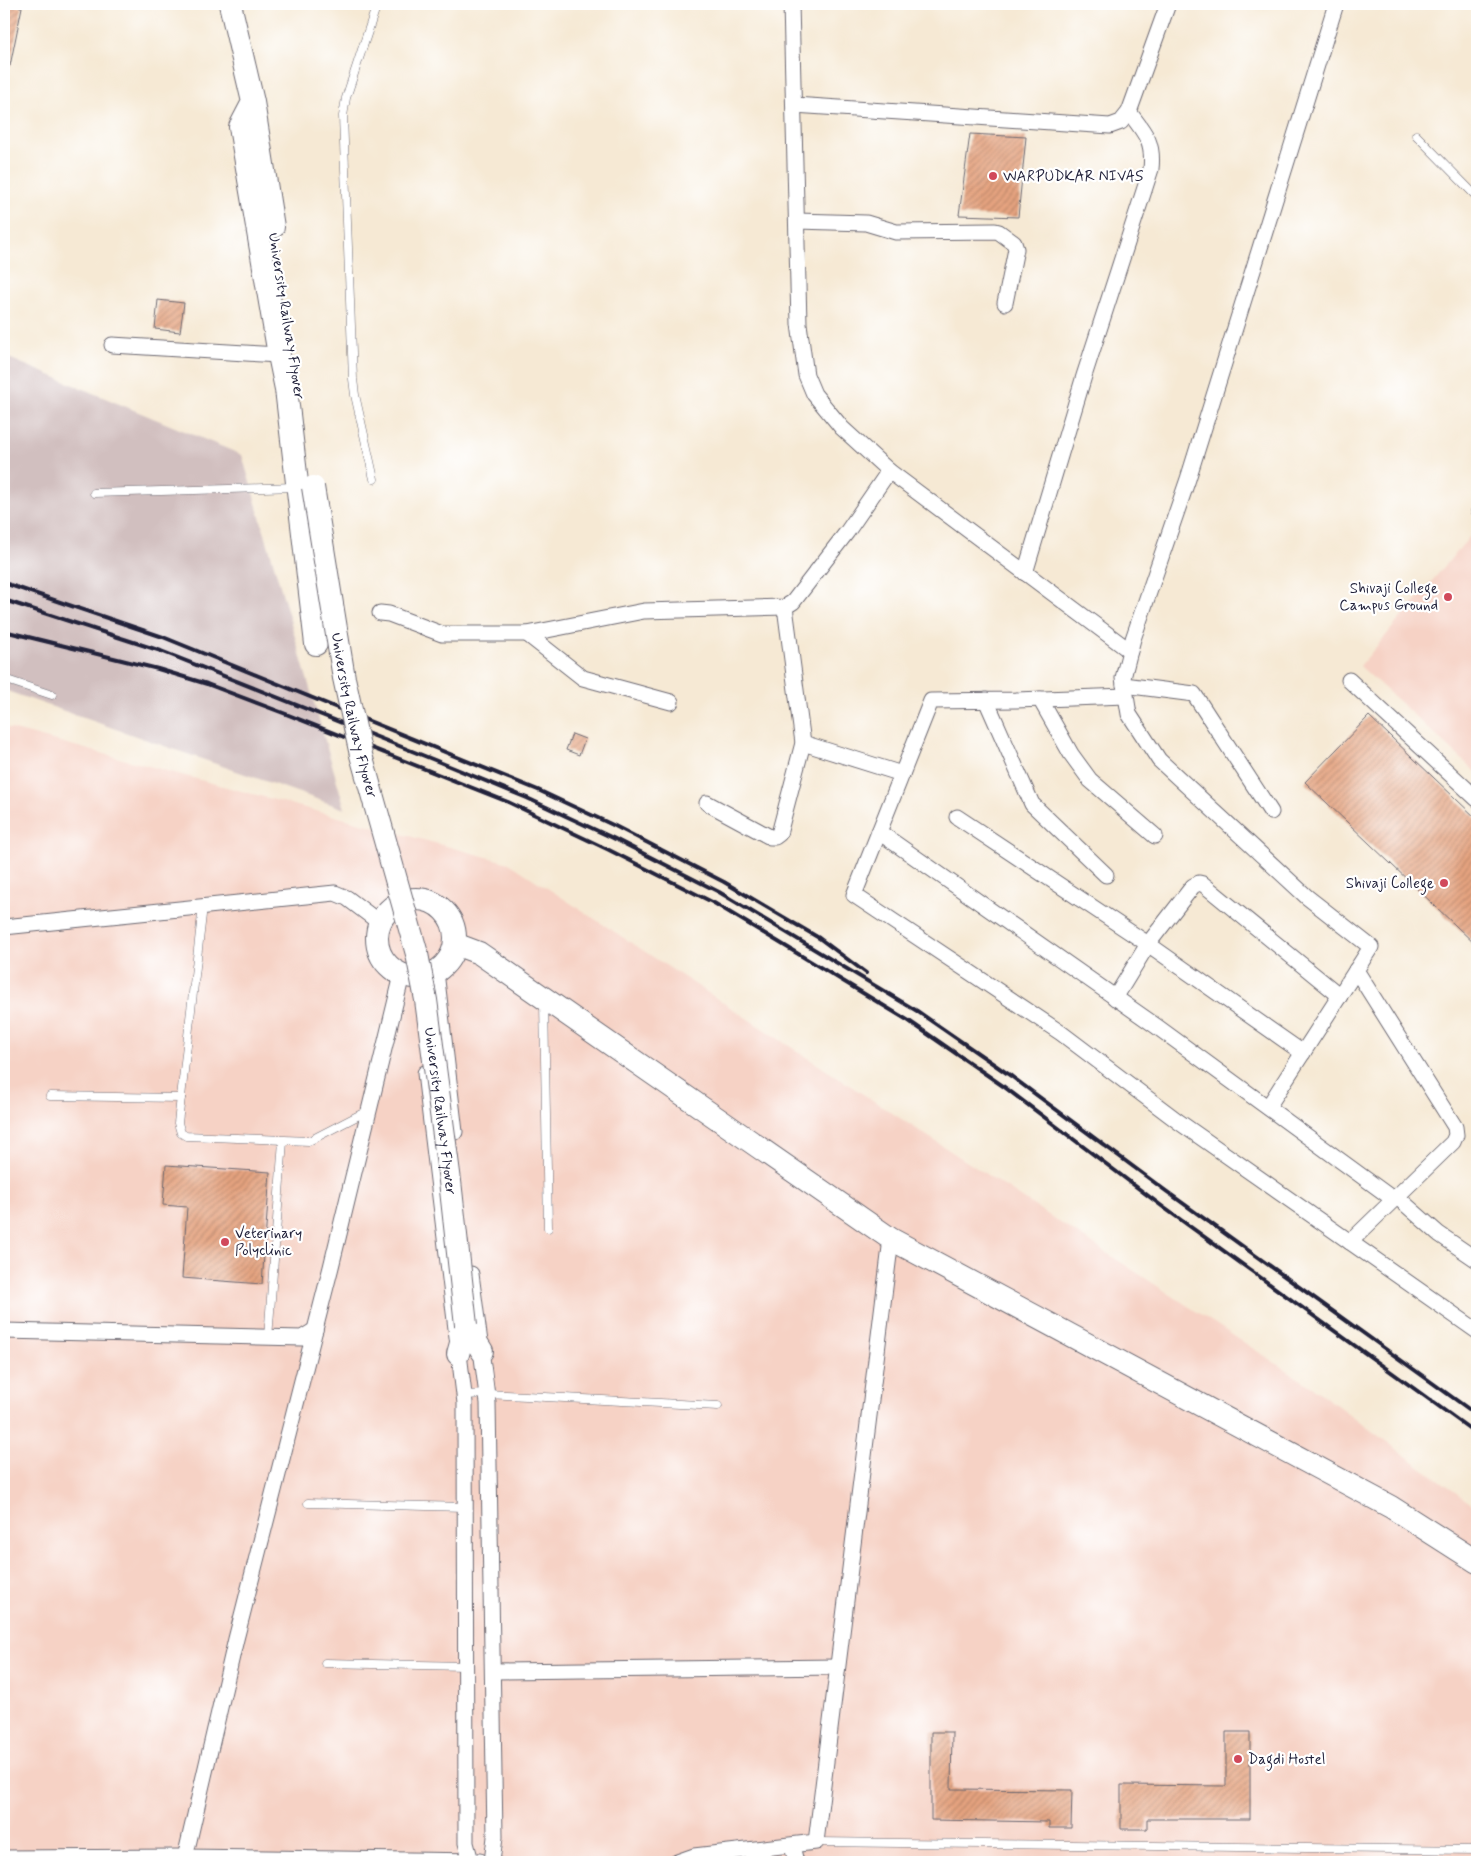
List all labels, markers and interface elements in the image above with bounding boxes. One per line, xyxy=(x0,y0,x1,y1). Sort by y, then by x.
place label: WARPUDKAR NIVAS xyxy=(1003,167,1144,187)
marker: WARPUDKAR NIVAS xyxy=(987,170,999,182)
street label: University Railway Flyover xyxy=(263,231,309,401)
place label: Shivaji College Campus Ground xyxy=(1339,579,1438,616)
marker: Shivaji College Campus Ground xyxy=(1442,591,1454,603)
street label: University Railway Flyover xyxy=(326,631,382,800)
place label: Shivaji College xyxy=(1346,874,1434,895)
marker: Shivaji College xyxy=(1438,877,1450,889)
street label: University Railway Flyover xyxy=(419,1026,460,1196)
place label: Veterinary Polyclinic xyxy=(235,1224,302,1261)
marker: Veterinary Polyclinic xyxy=(219,1236,231,1248)
place label: Dagdi Hostel xyxy=(1248,1750,1325,1771)
marker: Dagdi Hostel xyxy=(1232,1753,1244,1765)

